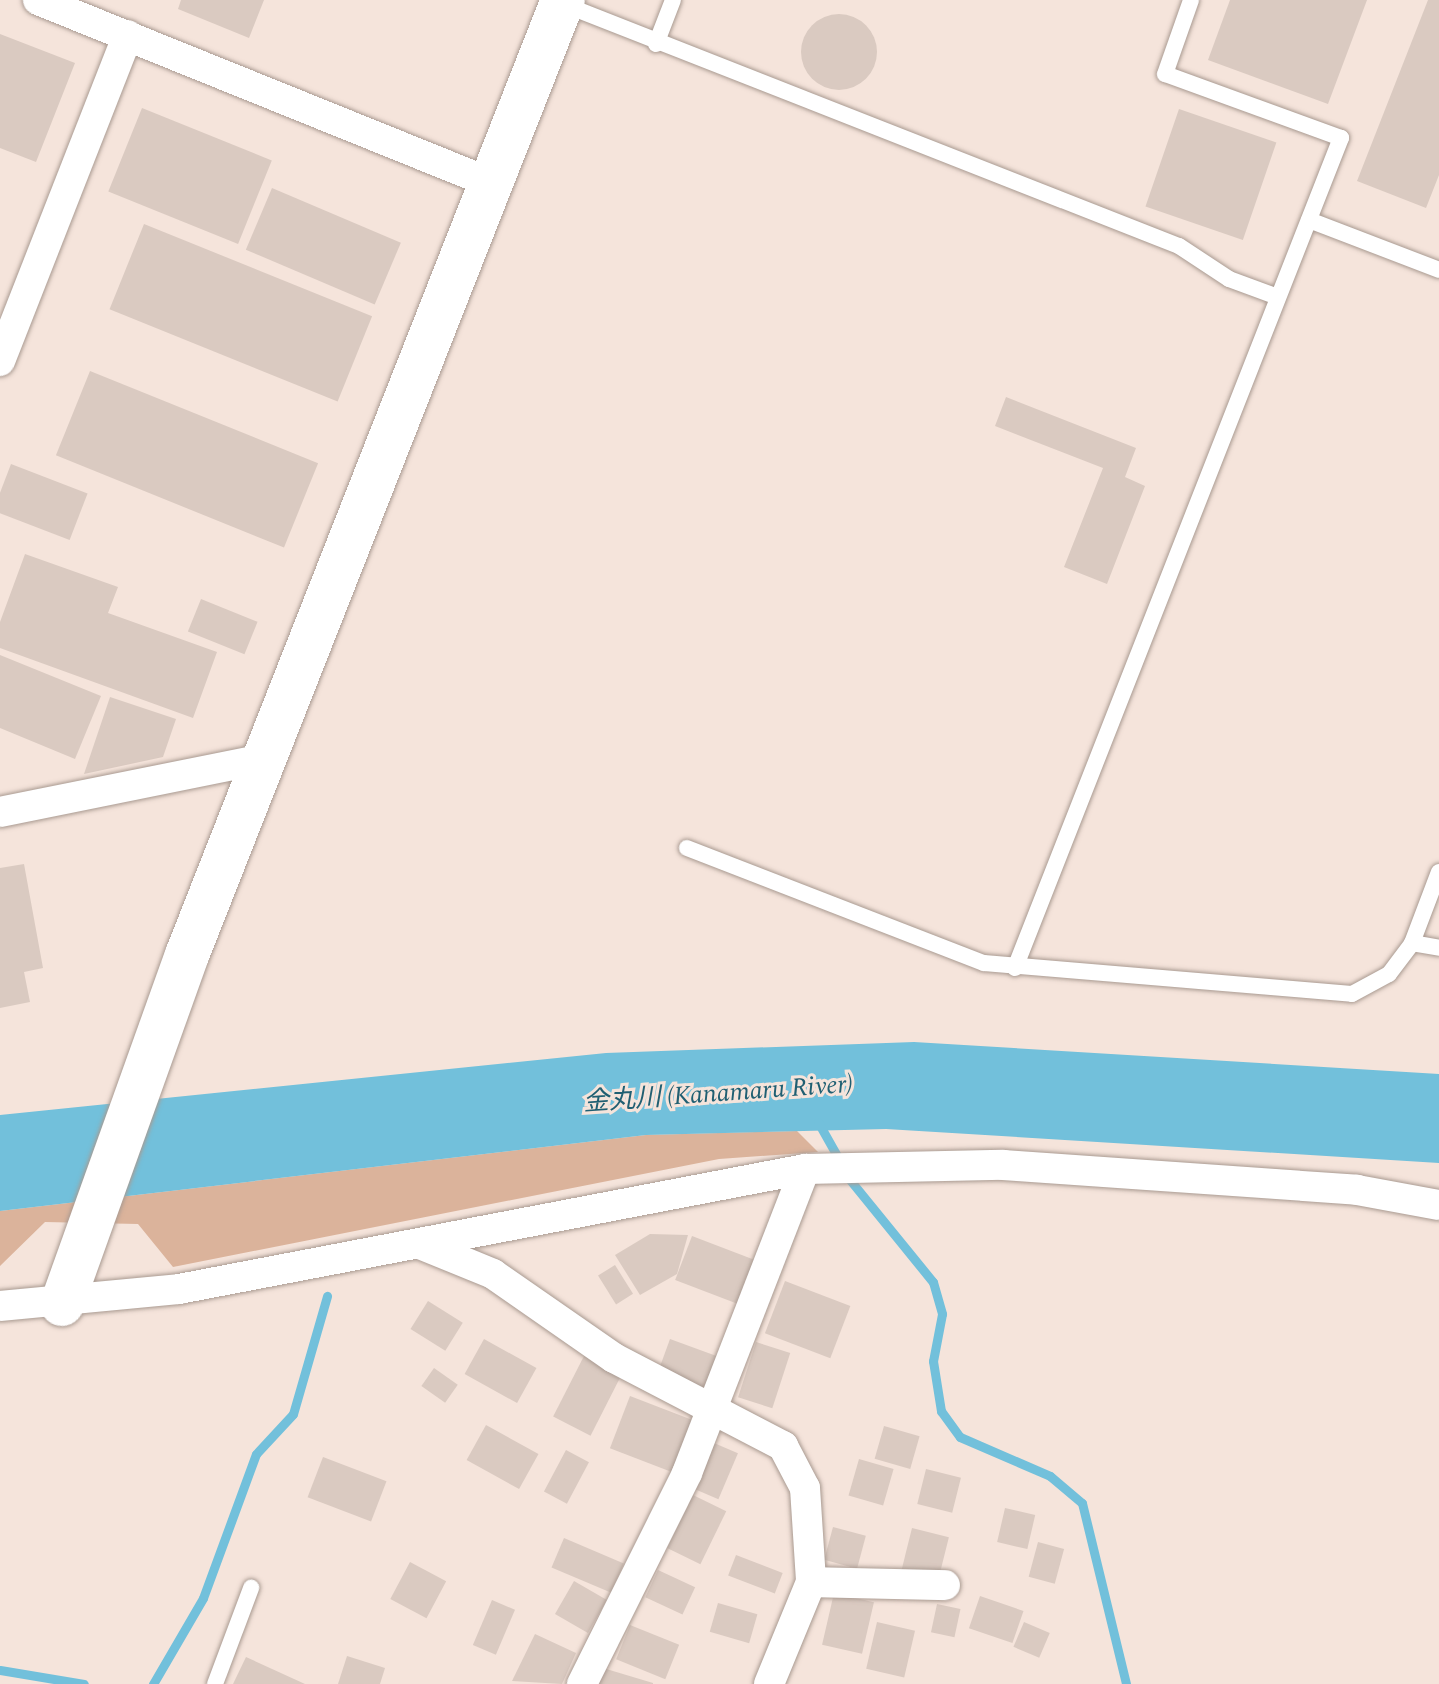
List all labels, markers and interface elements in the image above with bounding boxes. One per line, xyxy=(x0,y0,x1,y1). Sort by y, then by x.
water label: 金丸川 (Kanamaru River) xyxy=(582,1069,854,1119)

